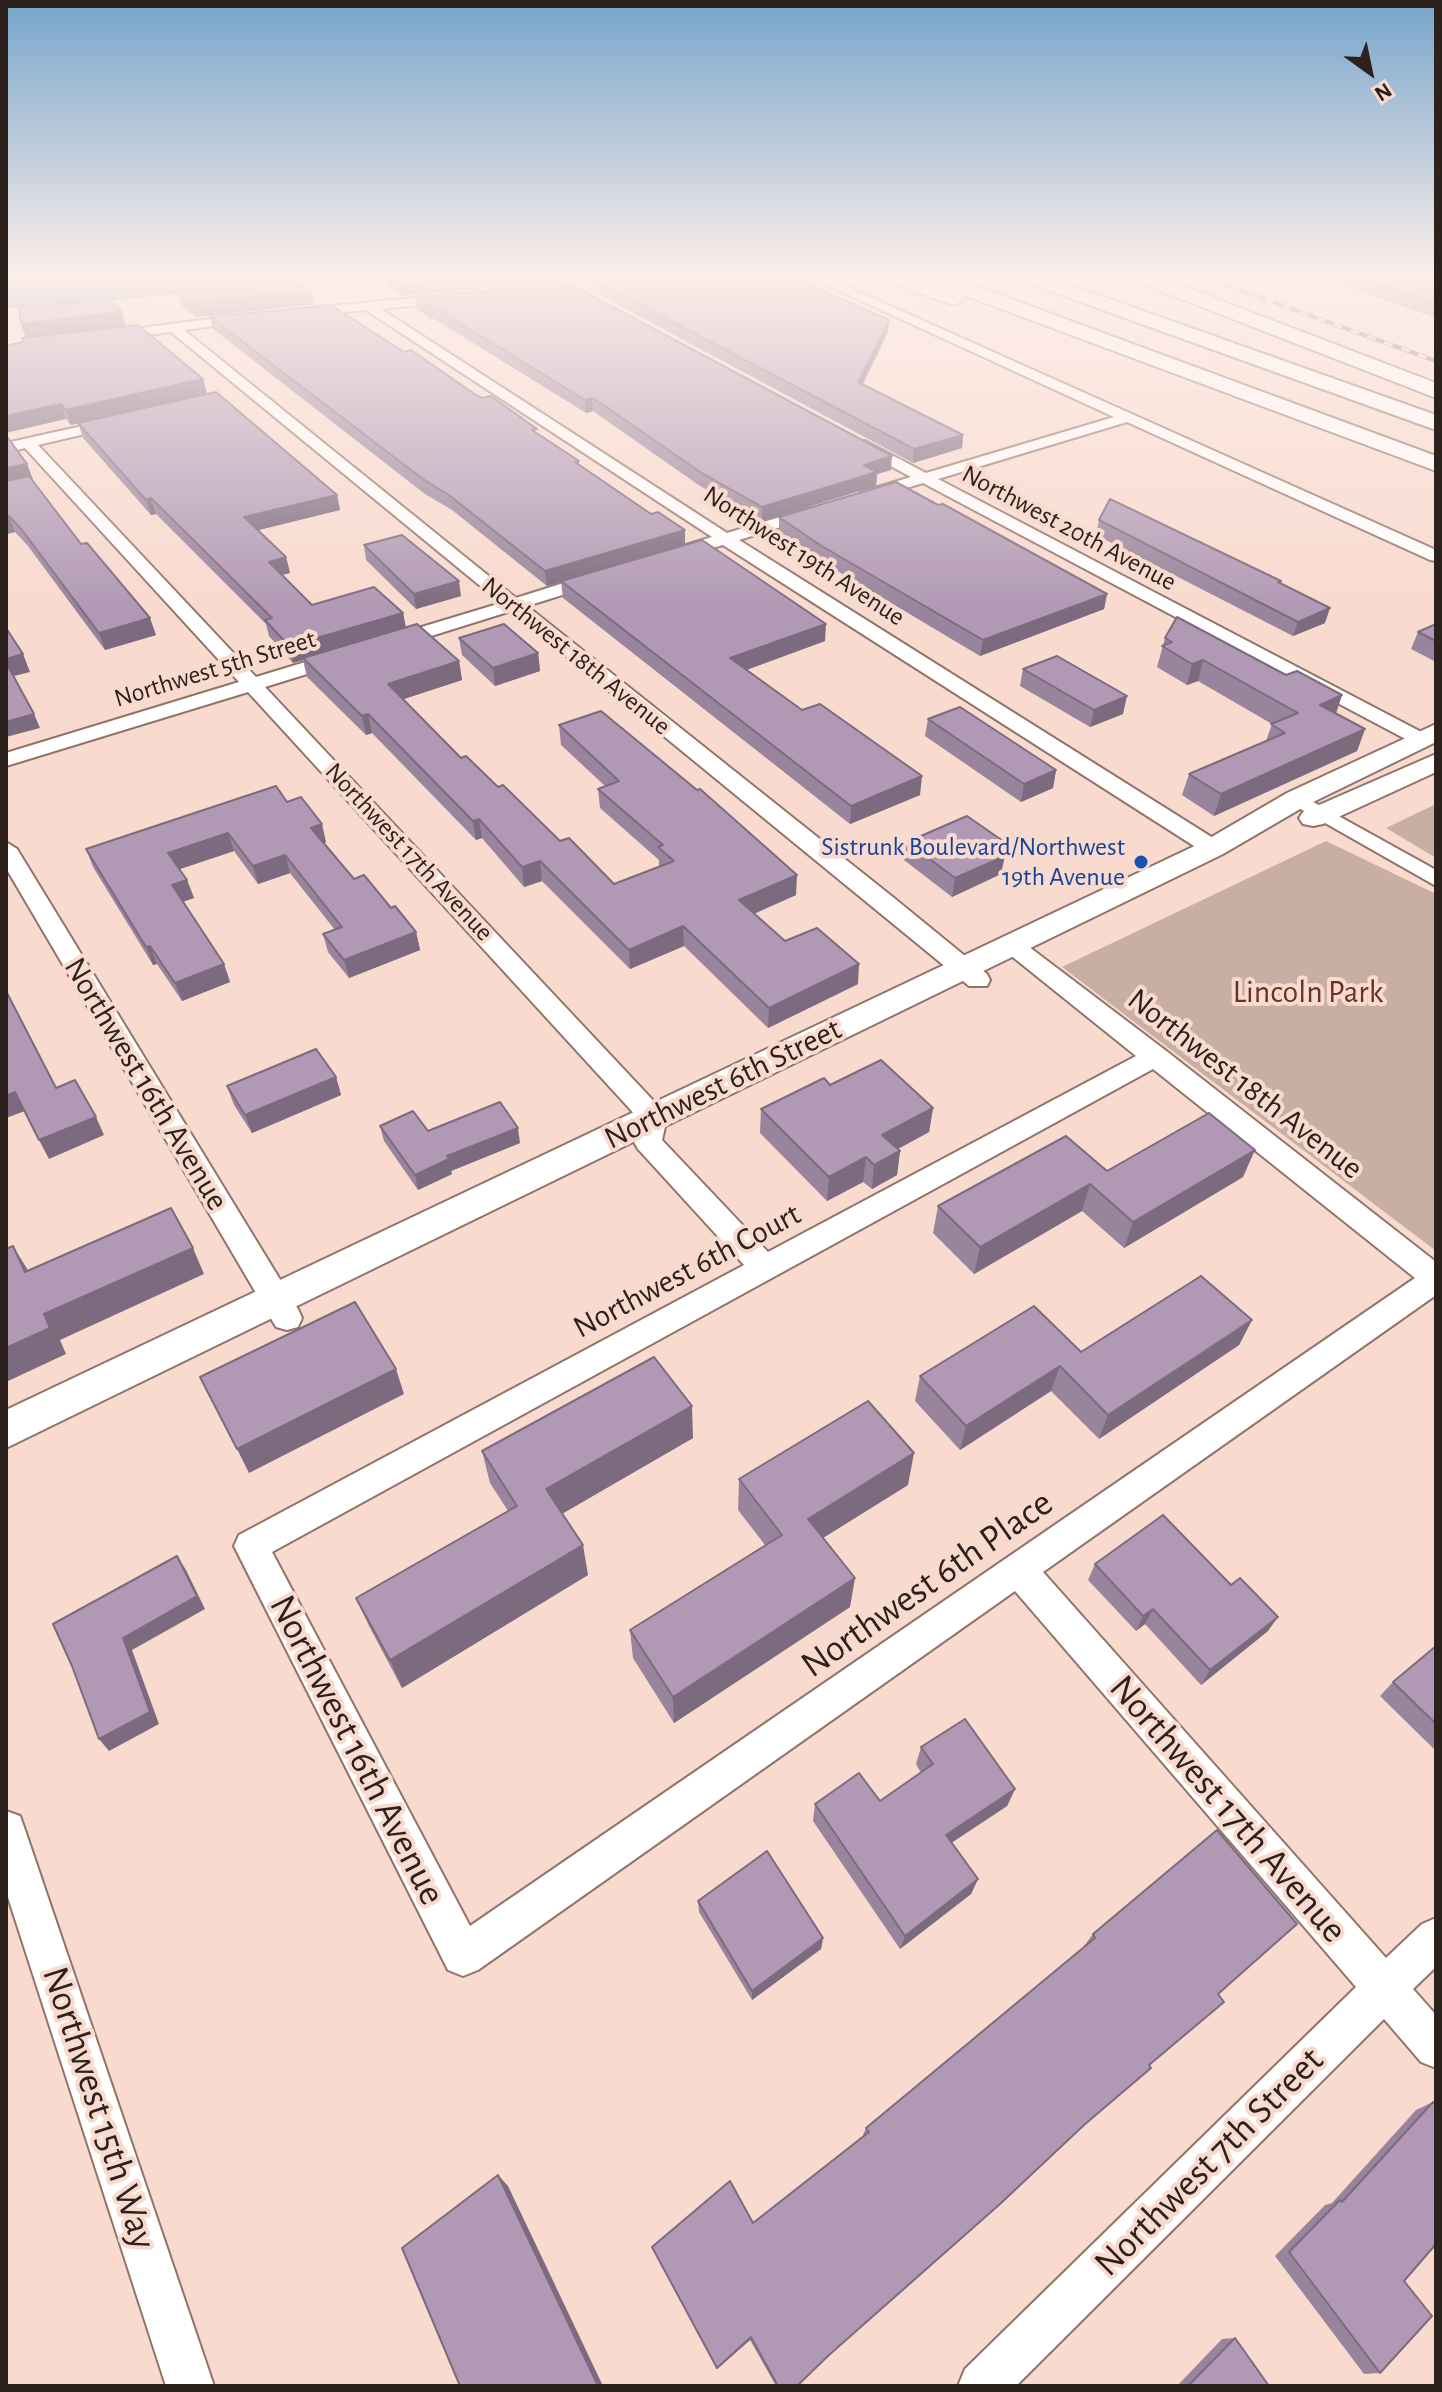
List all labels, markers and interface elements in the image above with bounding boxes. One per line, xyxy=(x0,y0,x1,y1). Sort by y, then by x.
north arrow xyxy=(1330,32,1410,112)
text: N xyxy=(1371,79,1395,106)
street label: Northwest 20th Avenue xyxy=(956,458,1182,598)
street label: Northwest 19th Avenue xyxy=(697,479,911,633)
street label: Northwest 18th Avenue xyxy=(475,570,677,742)
street label: Northwest 5th Street xyxy=(111,624,319,714)
street label: Northwest 17th Avenue xyxy=(318,756,500,948)
place label: Sistrunk Boulevard/Northwest 19th Avenue xyxy=(821,831,1125,892)
marker: Sistrunk Boulevard/Northwest 19th Avenue xyxy=(1132,853,1150,871)
street label: Northwest 16th Avenue xyxy=(55,951,237,1217)
park label: Lincoln Park xyxy=(1233,973,1383,1011)
street label: Northwest 18th Avenue xyxy=(1120,980,1370,1188)
street label: Northwest 6th Street xyxy=(598,1010,848,1158)
street label: Northwest 6th Court xyxy=(567,1195,807,1347)
street label: Northwest 6th Place xyxy=(792,1480,1062,1688)
street label: Northwest 16th Avenue xyxy=(259,1587,455,1913)
street label: Northwest 17th Avenue xyxy=(1099,1666,1357,1952)
street label: Northwest 15th Way xyxy=(32,1961,166,2255)
street label: Northwest 7th Street xyxy=(1085,2038,1333,2286)

